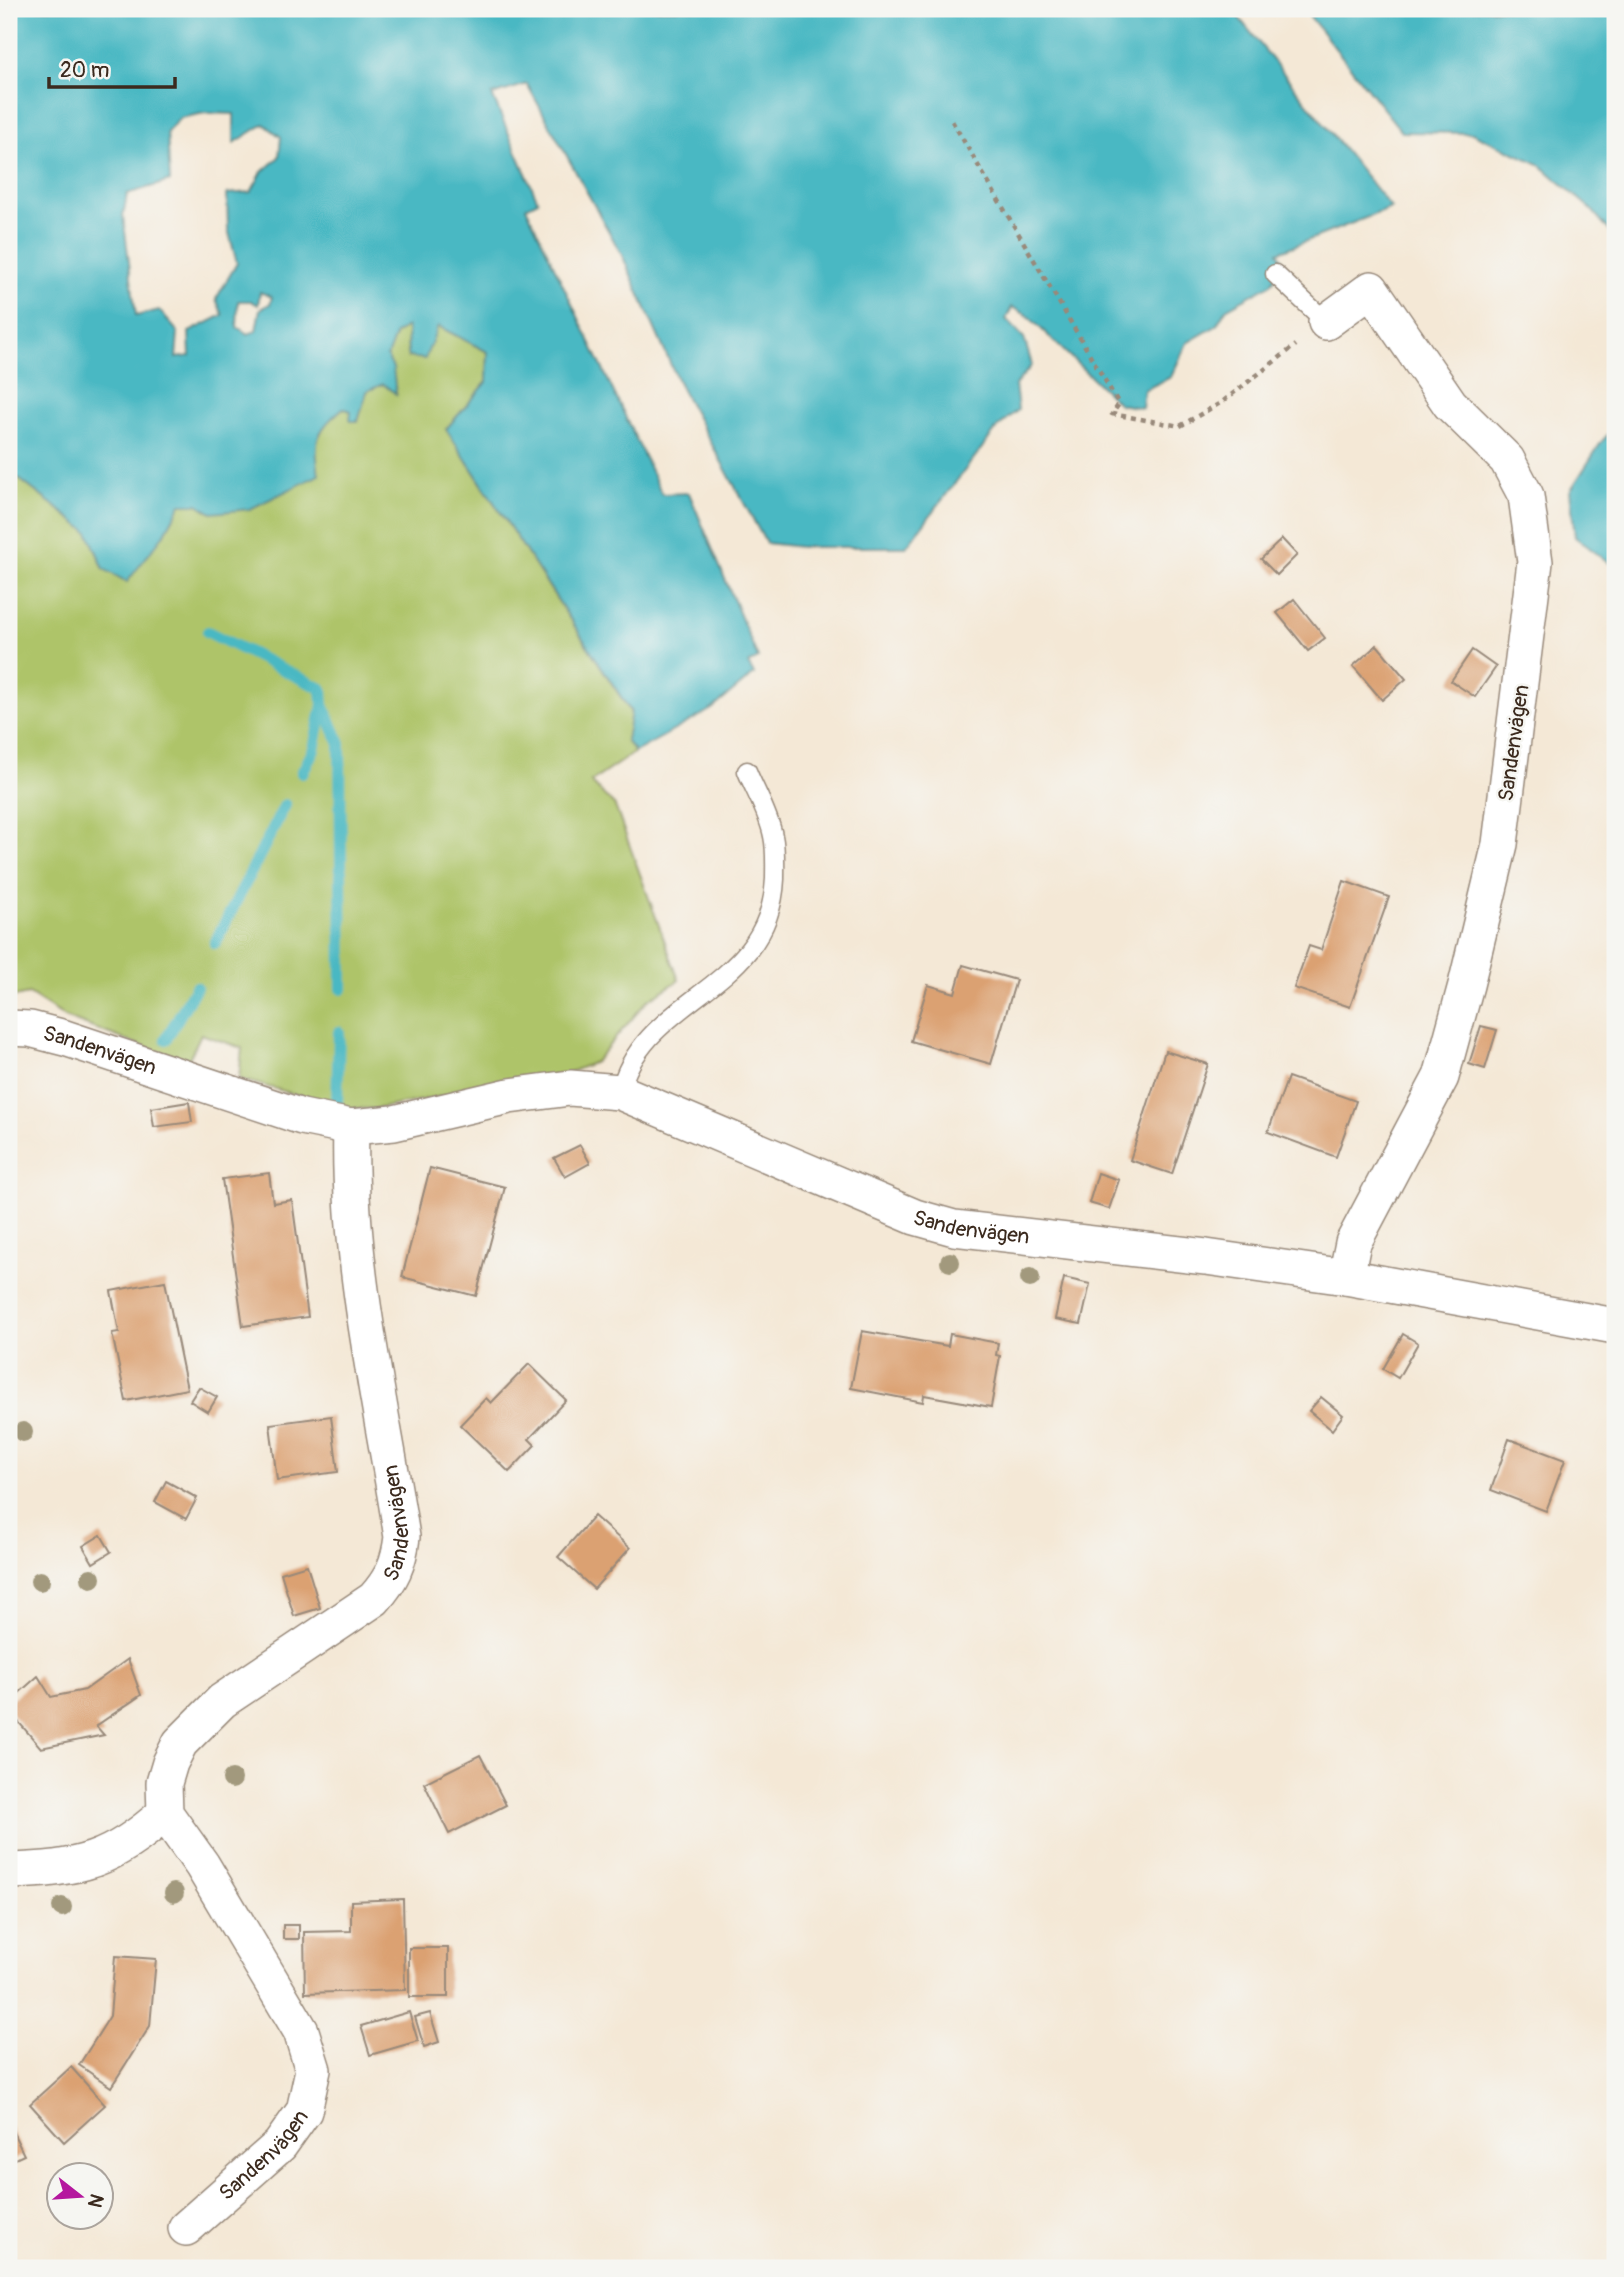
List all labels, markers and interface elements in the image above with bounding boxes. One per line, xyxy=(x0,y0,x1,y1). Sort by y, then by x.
scale bar xyxy=(49,46,175,90)
text: 20 m xyxy=(60,57,109,84)
street label: Sandenvägen xyxy=(1492,683,1536,803)
street label: Sandenvägen xyxy=(40,1019,160,1081)
street label: Sandenvägen xyxy=(910,1204,1031,1250)
street label: Sandenvägen xyxy=(377,1463,415,1586)
street label: Sandenvägen xyxy=(213,2104,314,2206)
north arrow xyxy=(46,2162,116,2232)
text: N xyxy=(82,2191,109,2210)

